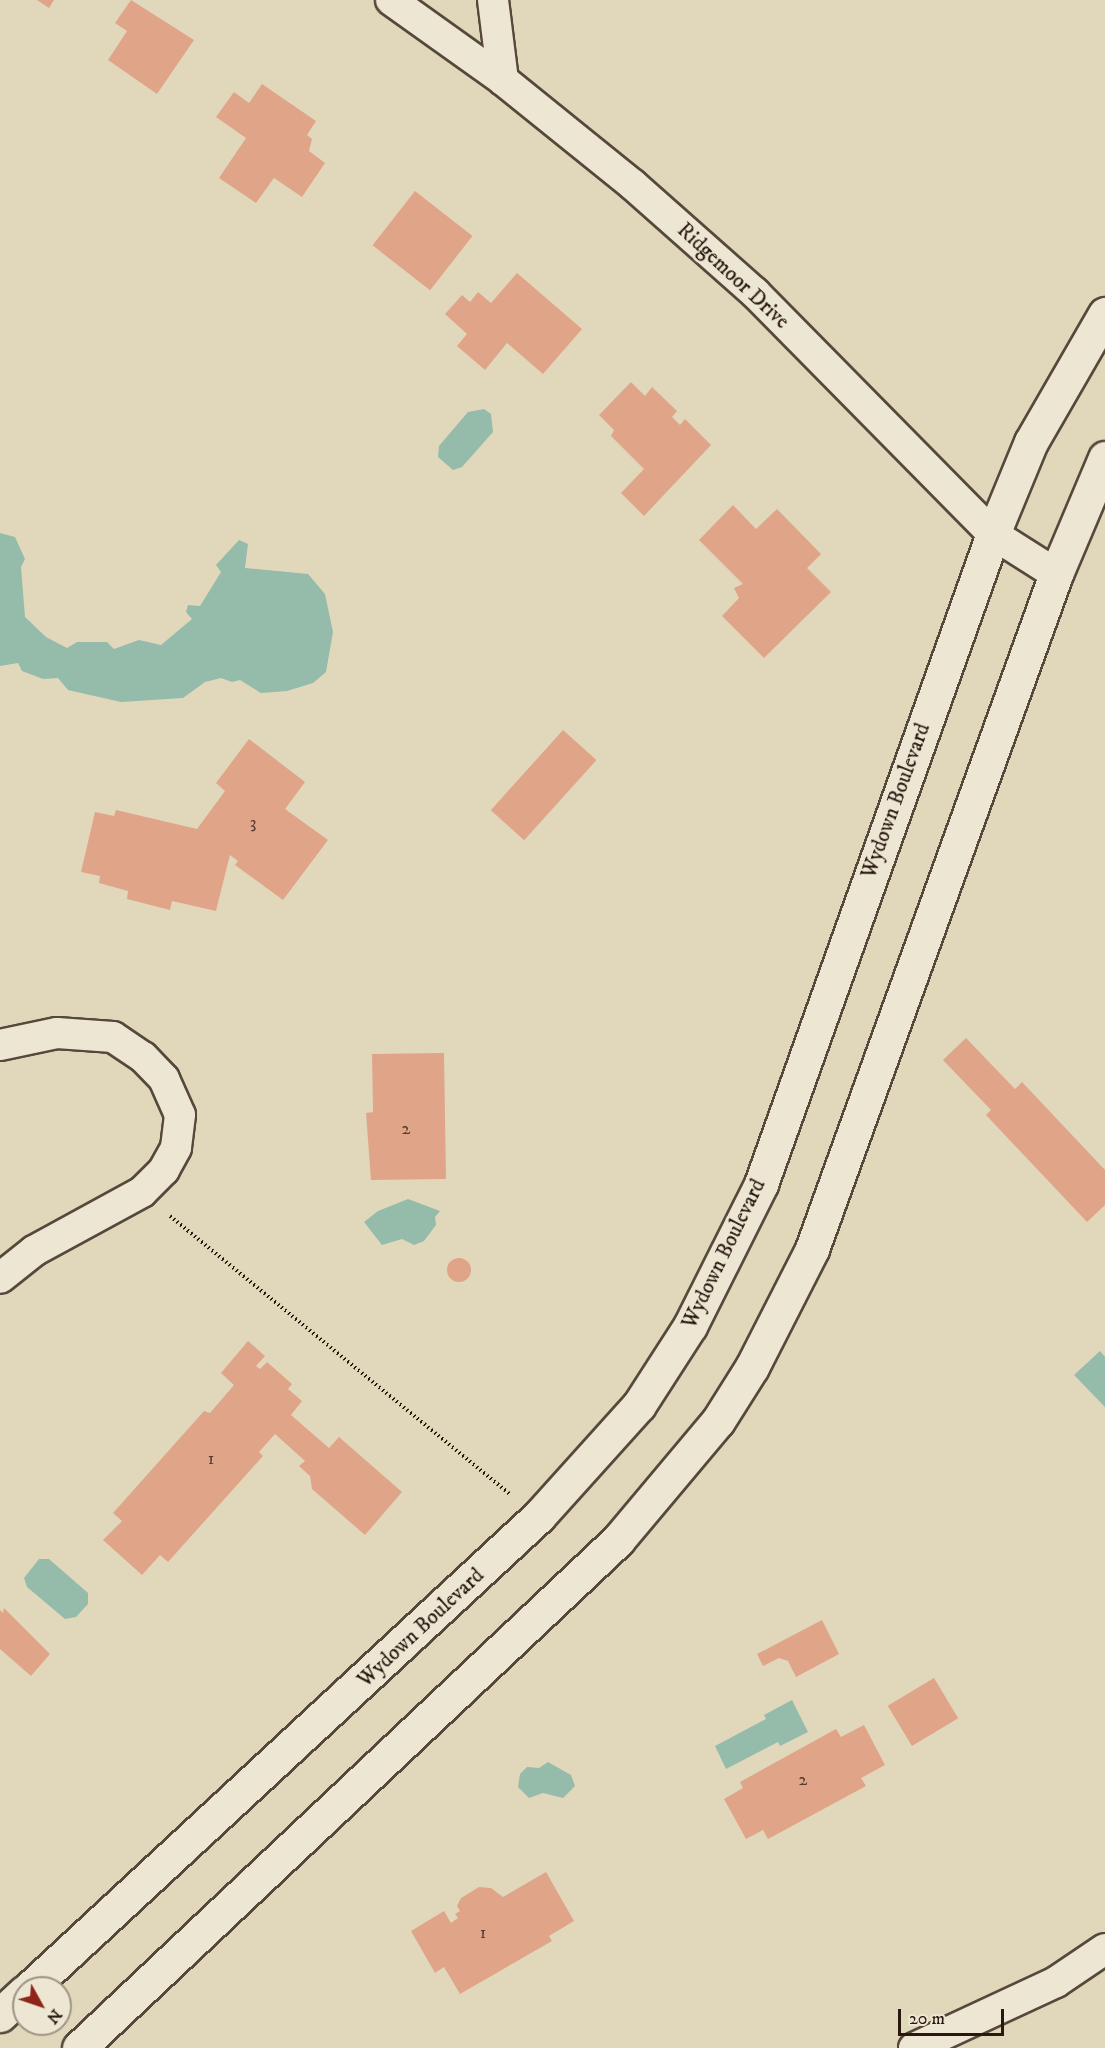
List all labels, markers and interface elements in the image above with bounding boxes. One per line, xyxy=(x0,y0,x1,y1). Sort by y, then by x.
street label: Ridgemoor Drive xyxy=(672,218,794,334)
street label: Wydown Boulevard xyxy=(856,720,936,882)
house number: 3 xyxy=(250,812,256,834)
house number: 2 xyxy=(402,1118,410,1140)
street label: Wydown Boulevard xyxy=(677,1175,771,1333)
house number: 1 xyxy=(208,1448,214,1470)
street label: Wydown Boulevard xyxy=(353,1563,489,1693)
house number: 2 xyxy=(799,1769,807,1791)
house number: 1 xyxy=(480,1922,486,1944)
north arrow xyxy=(12,1976,72,2036)
scale bar xyxy=(901,1997,1008,2035)
text: N xyxy=(42,2005,66,2028)
text: 20 m xyxy=(909,2008,945,2030)

